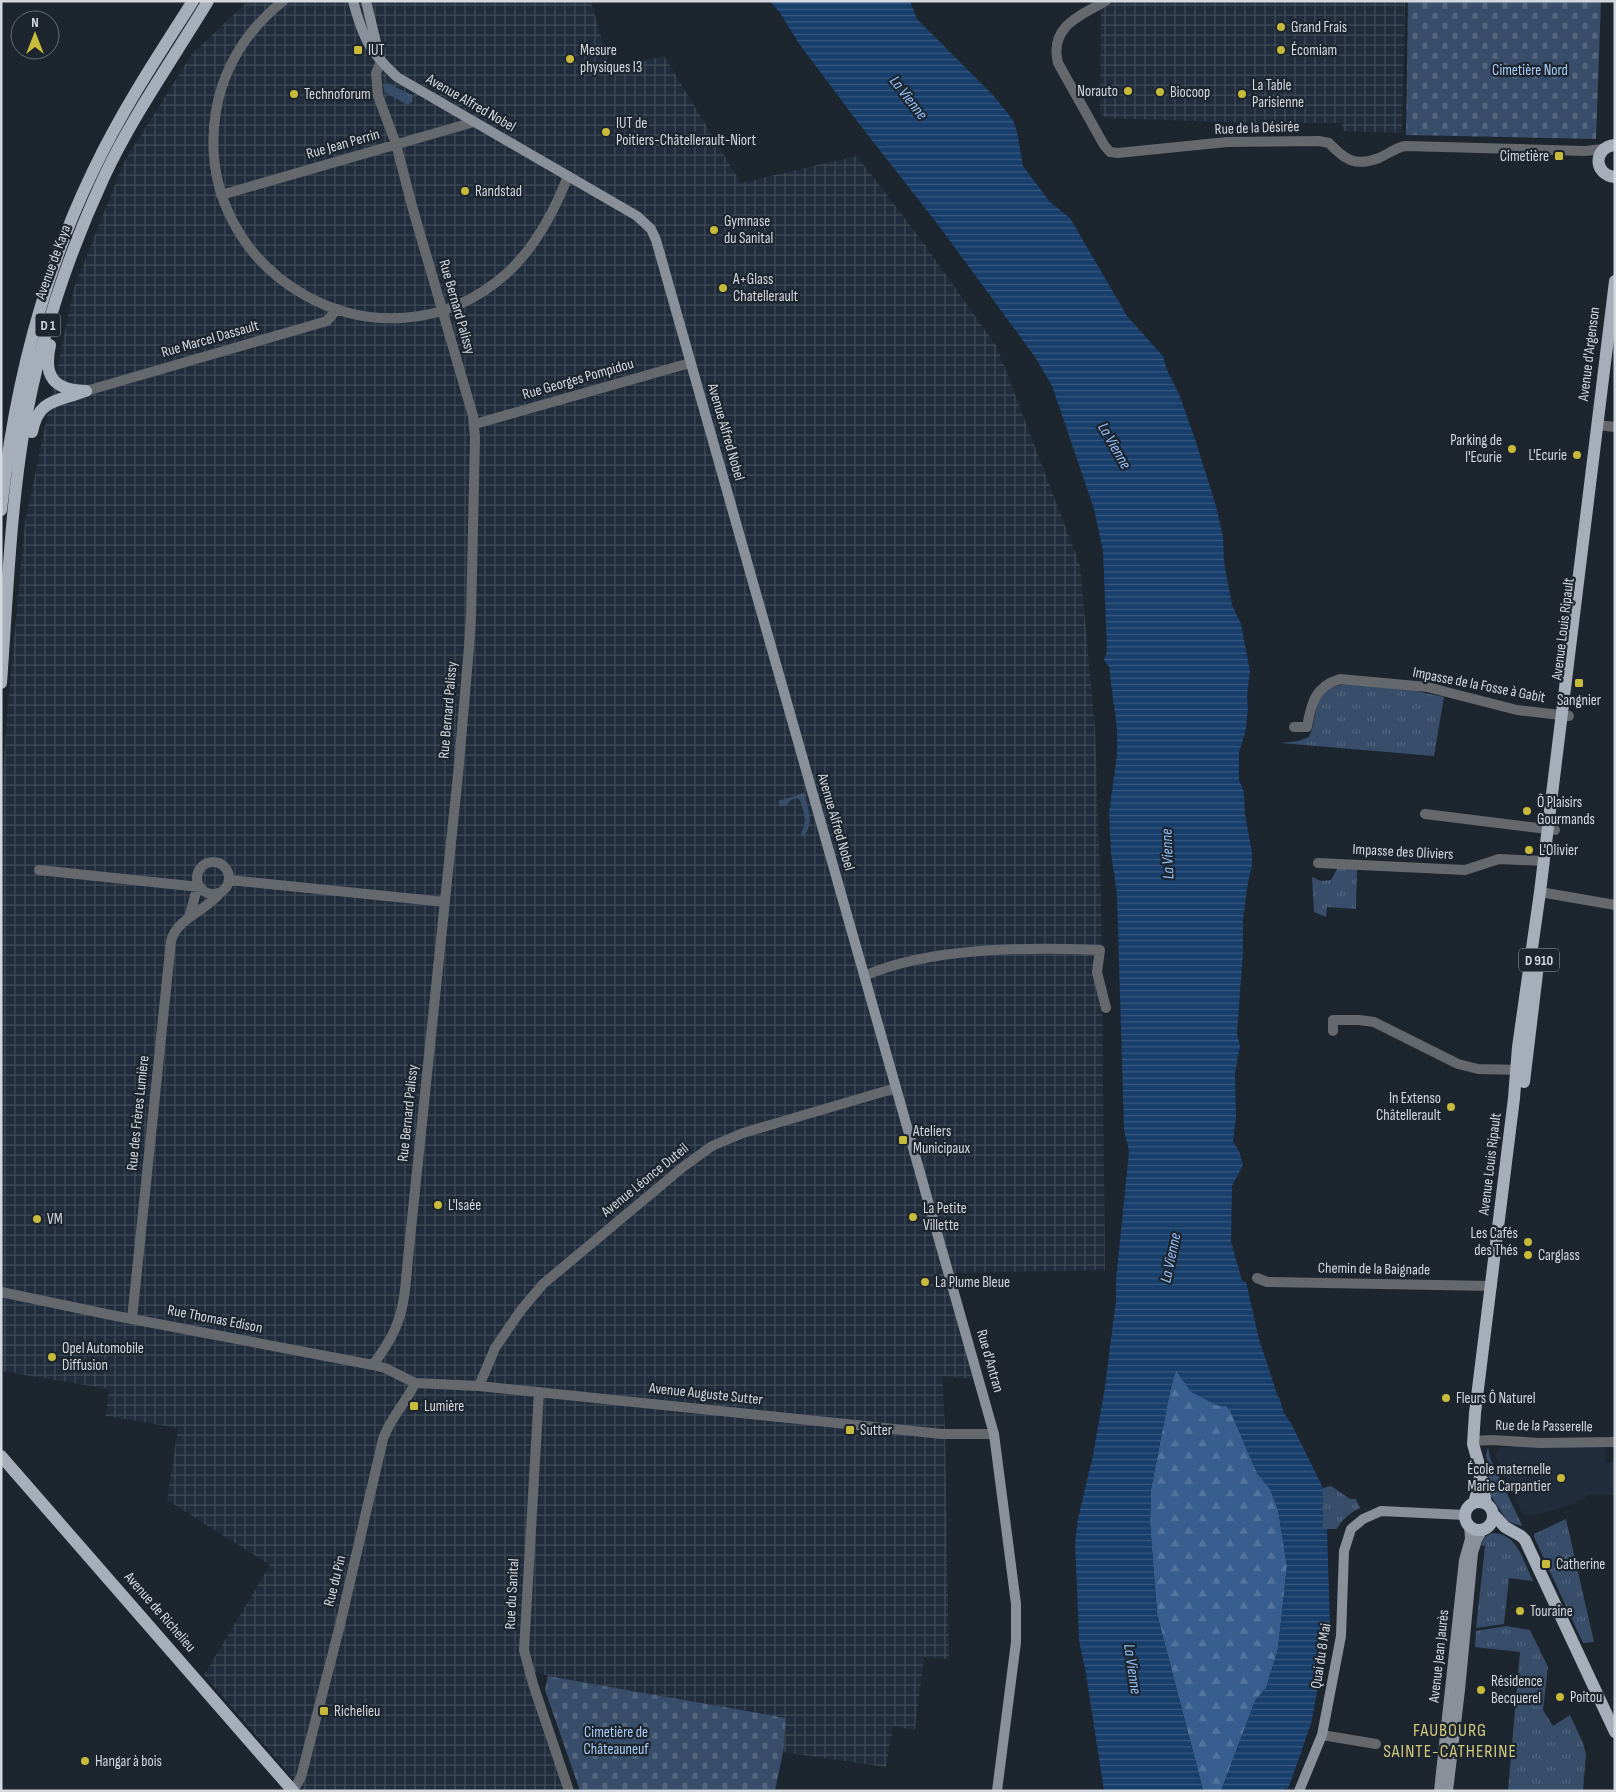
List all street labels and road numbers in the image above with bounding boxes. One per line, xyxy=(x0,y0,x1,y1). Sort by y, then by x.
street label: Avenue Alfred Nobel xyxy=(422,69,519,136)
street label: Rue de la Désirée xyxy=(1214,117,1300,139)
street label: Rue Jean Perrin xyxy=(304,124,382,164)
street label: Avenue de Kaya xyxy=(30,222,75,303)
street label: Rue Bernard Palissy xyxy=(434,257,480,357)
street label: Avenue d'Argenson xyxy=(1574,306,1604,403)
road number: D 1 xyxy=(36,314,60,336)
street label: Rue Marcel Dassault xyxy=(159,316,261,362)
street label: Rue Georges Pompidou xyxy=(520,354,636,404)
street label: Avenue Alfred Nobel xyxy=(703,380,749,483)
street label: Avenue Louis Ripault xyxy=(1547,576,1579,682)
street label: Rue Bernard Palissy xyxy=(434,660,462,759)
street label: Impasse de la Fosse à Gabit xyxy=(1411,663,1547,707)
street label: Avenue Alfred Nobel xyxy=(813,770,859,873)
street label: Impasse des Oliviers xyxy=(1352,840,1454,864)
road number: D 910 xyxy=(1519,948,1559,972)
street label: Rue des Frères Lumière xyxy=(123,1054,153,1172)
street label: Rue Bernard Palissy xyxy=(393,1063,423,1163)
street label: Avenue Louis Ripault xyxy=(1474,1111,1506,1217)
street label: Avenue Léonce Duteil xyxy=(597,1139,693,1222)
street label: Chemin de la Baignade xyxy=(1318,1259,1430,1279)
street label: Rue Thomas Edison xyxy=(166,1300,264,1338)
street label: Rue d'Antran xyxy=(972,1327,1008,1395)
street label: Avenue Auguste Sutter xyxy=(647,1378,765,1409)
street label: Rue de la Passerelle xyxy=(1495,1416,1593,1436)
street label: Rue du Pin xyxy=(319,1553,351,1609)
street label: Rue du Sanital xyxy=(501,1558,523,1630)
street label: Avenue de Richelieu xyxy=(119,1567,200,1656)
street label: Avenue Jean Jaurès xyxy=(1425,1609,1453,1704)
street label: Quai du 8 Mai xyxy=(1306,1622,1336,1690)

